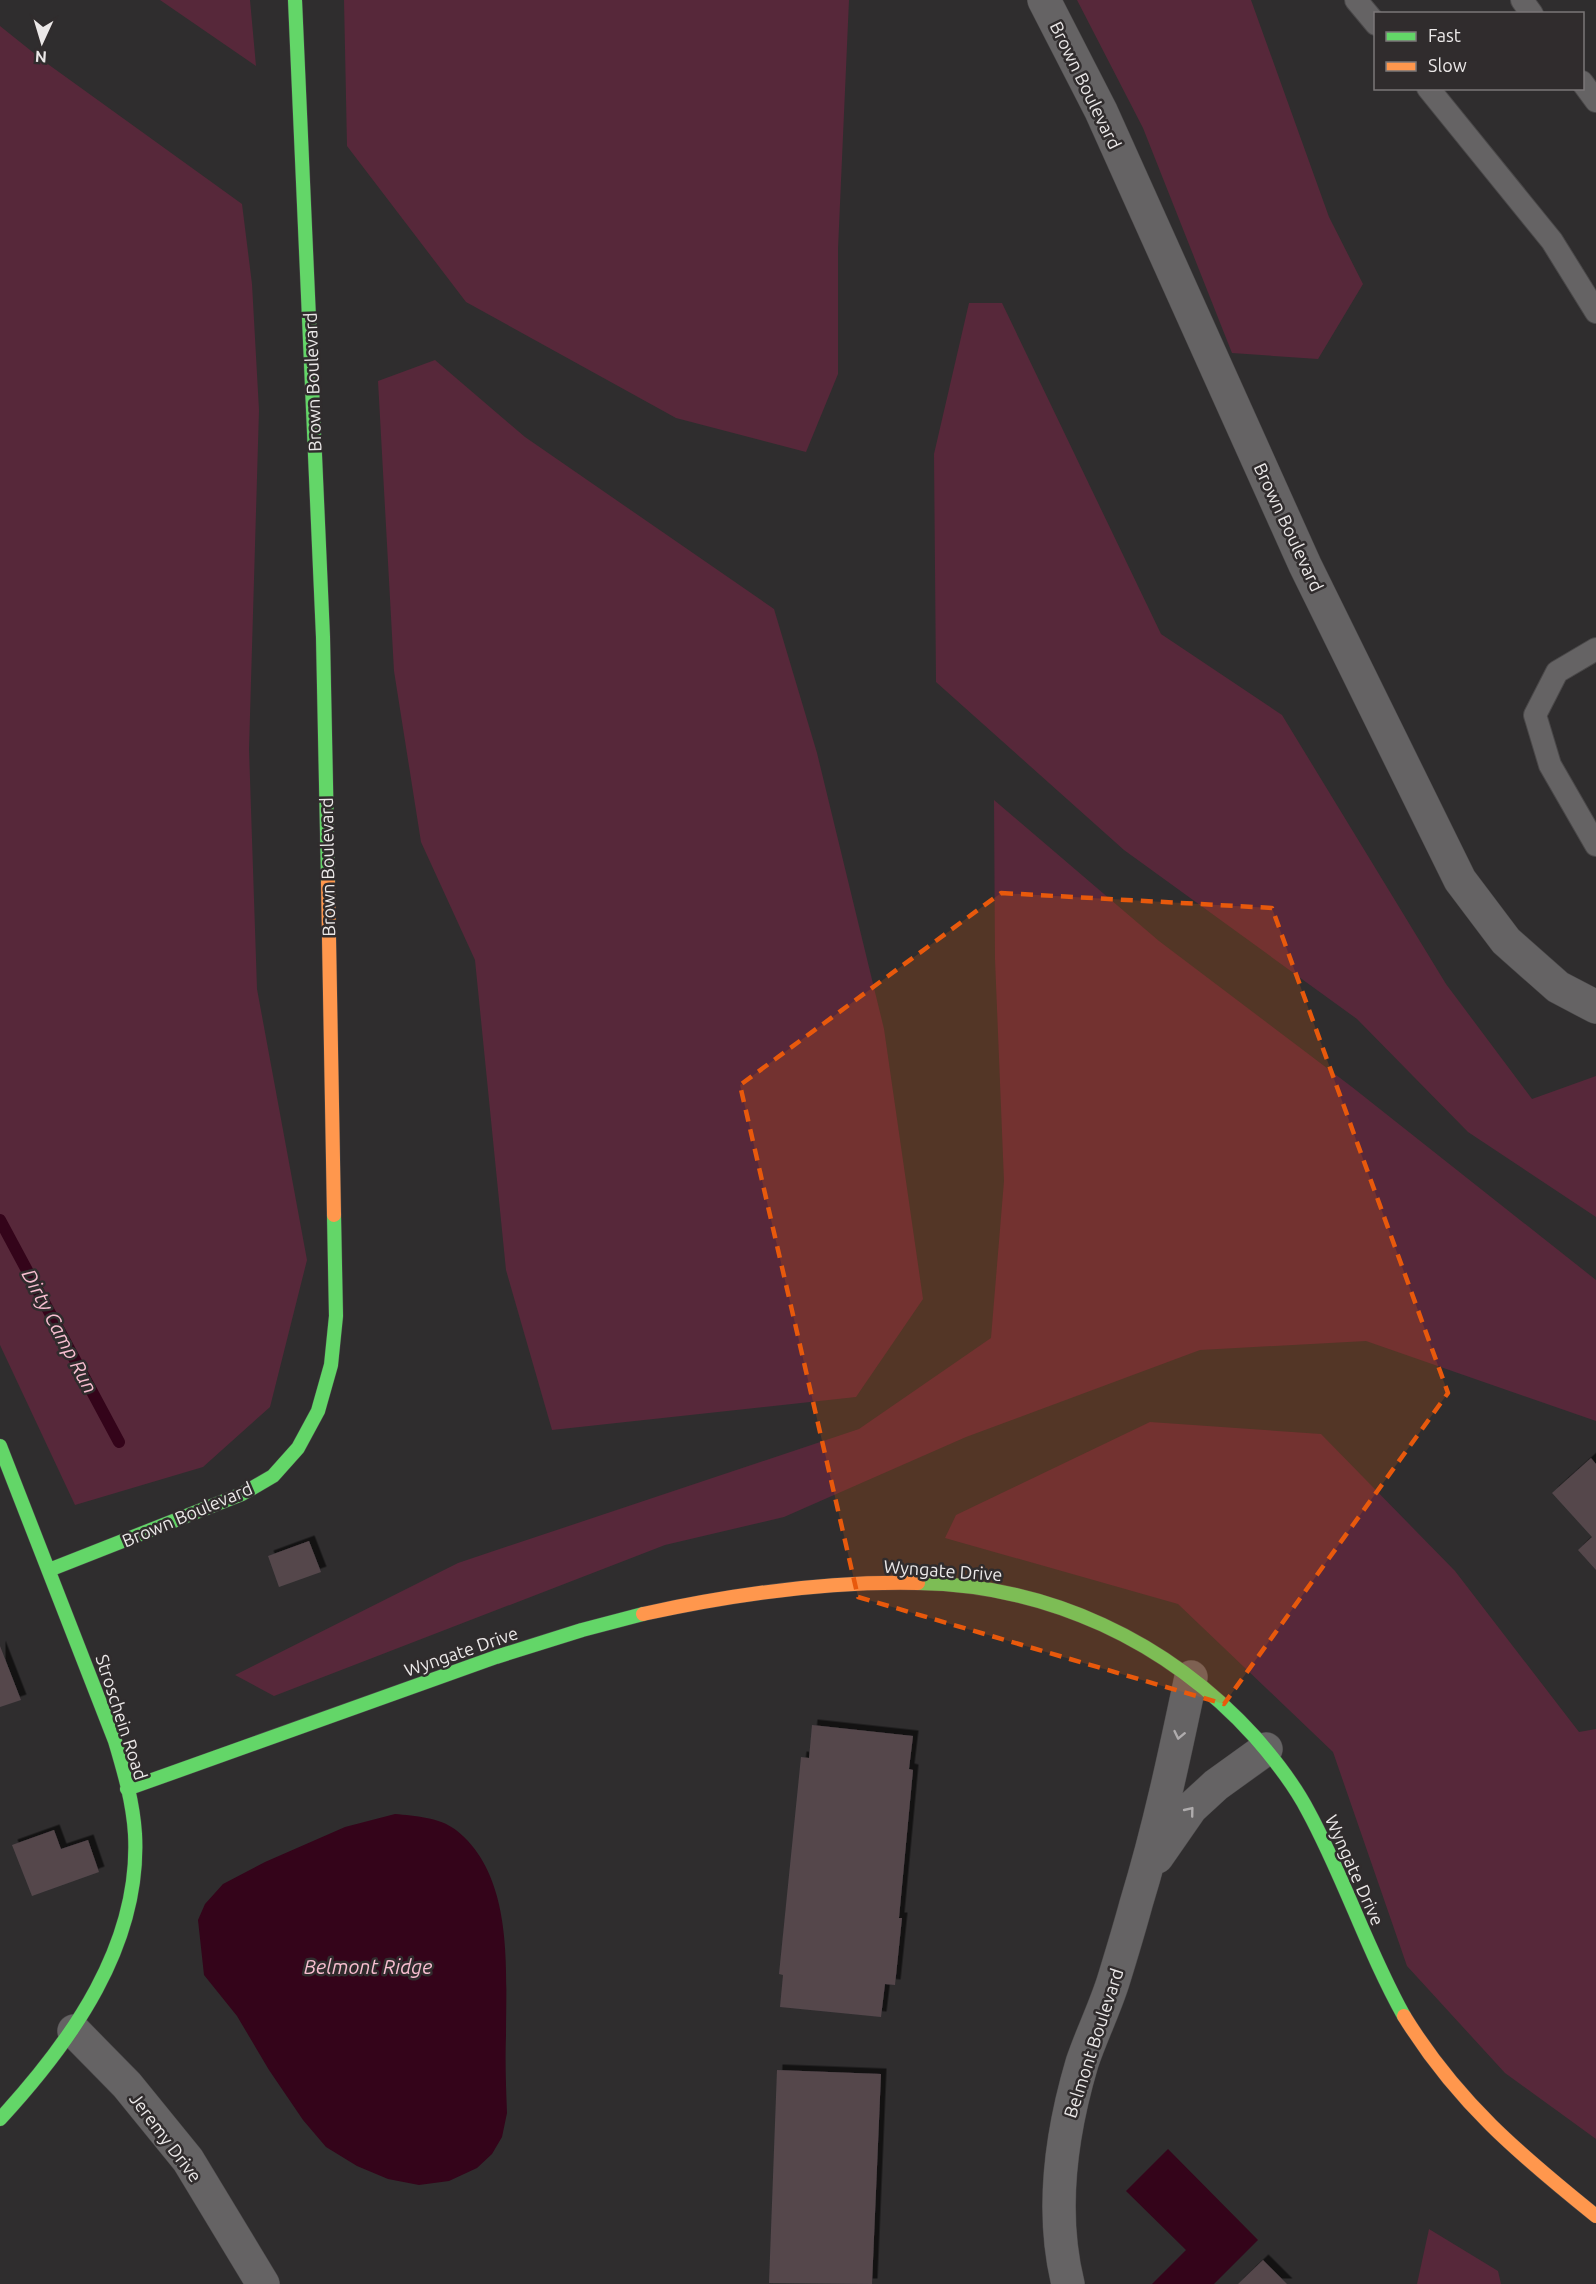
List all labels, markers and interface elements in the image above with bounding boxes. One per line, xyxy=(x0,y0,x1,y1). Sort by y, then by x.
north arrow xyxy=(12,12,72,72)
legend xyxy=(1374,12,1584,90)
street label: Brown Boulevard xyxy=(1046,18,1126,152)
text: Fast xyxy=(1428,25,1461,45)
text: N xyxy=(34,48,48,66)
text: Slow xyxy=(1428,55,1467,75)
street label: Brown Boulevard xyxy=(300,312,324,452)
street label: Brown Boulevard xyxy=(1250,460,1328,594)
street label: Brown Boulevard xyxy=(316,797,338,937)
water label: Dirty Camp Run xyxy=(18,1265,102,1397)
street label: Brown Boulevard xyxy=(119,1478,255,1550)
street label: Wyngate Drive xyxy=(883,1556,1003,1584)
street label: Wyngate Drive xyxy=(402,1622,520,1680)
street label: Stroschein Road xyxy=(92,1652,152,1782)
one-way arrow xyxy=(1173,1729,1186,1739)
one-way arrow xyxy=(1182,1807,1193,1818)
street label: Wyngate Drive xyxy=(1322,1812,1388,1928)
water label: Belmont Ridge xyxy=(304,1955,432,1978)
street label: Belmont Boulevard xyxy=(1059,1966,1127,2120)
street label: Jeremy Drive xyxy=(126,2088,206,2186)

